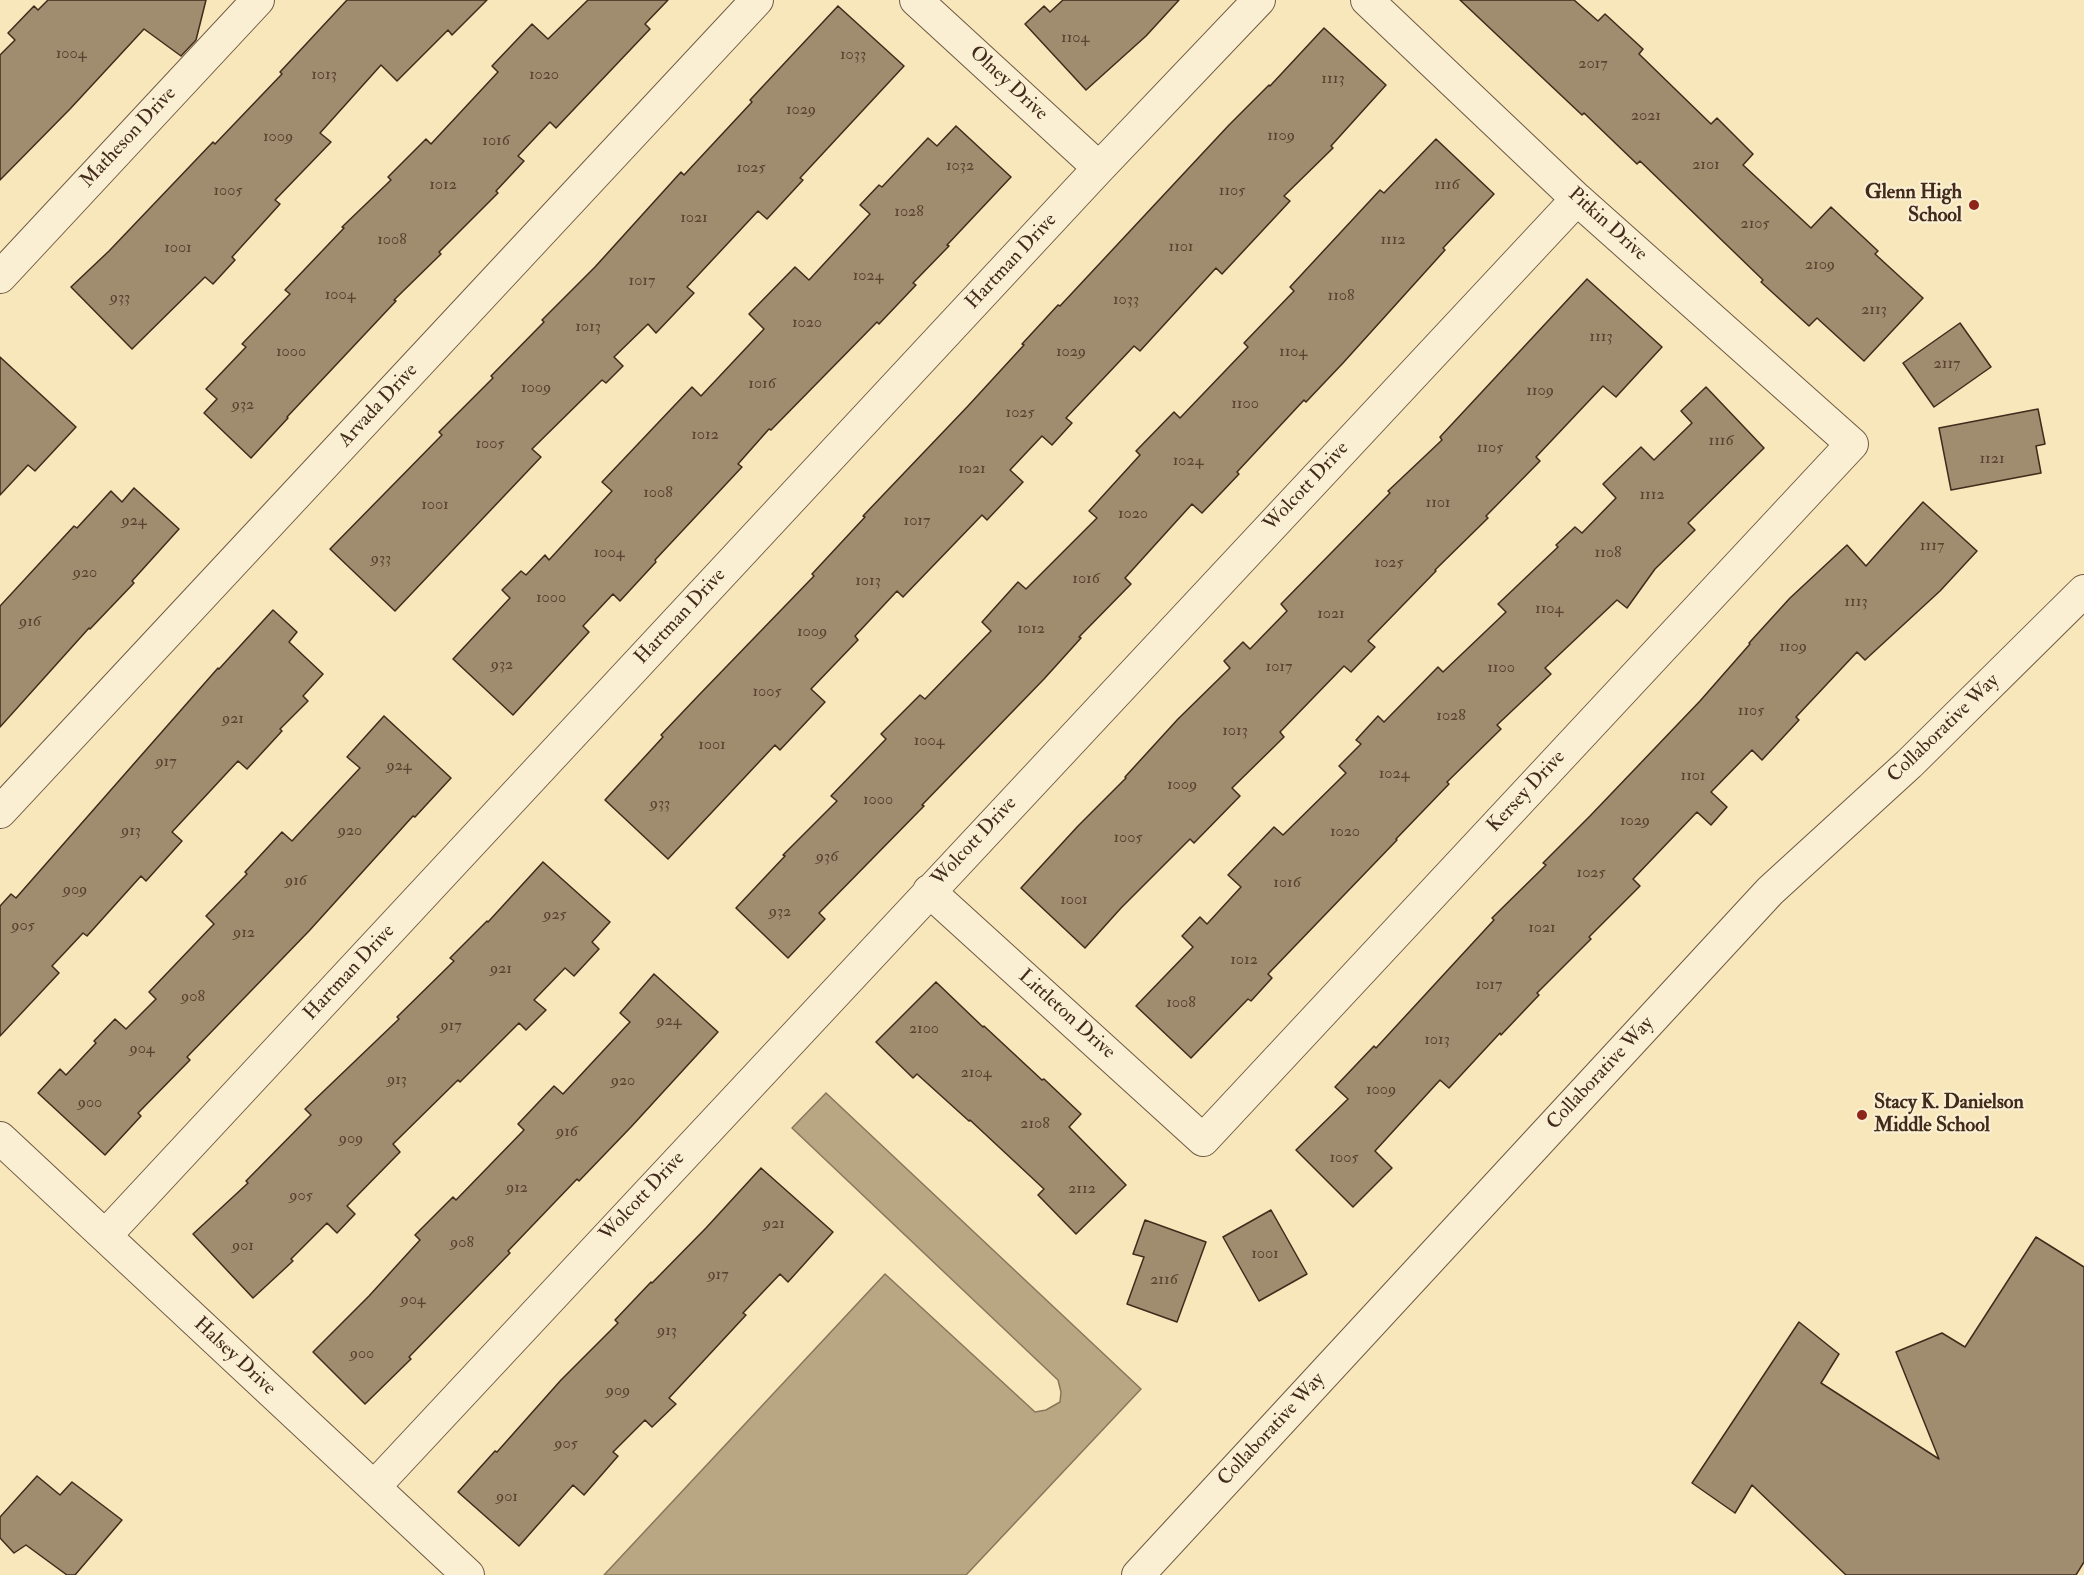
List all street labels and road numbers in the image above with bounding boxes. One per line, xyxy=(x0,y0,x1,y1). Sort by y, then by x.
street label: Olney Drive xyxy=(964,42,1052,126)
street label: Matheson Drive xyxy=(76,82,182,194)
street label: Pitkin Drive xyxy=(1562,183,1652,267)
street label: Hartman Drive xyxy=(961,209,1063,315)
street label: Arvada Drive xyxy=(334,359,424,453)
street label: Wolcott Drive xyxy=(1259,437,1355,537)
street label: Hartman Drive xyxy=(630,564,732,670)
street label: Collaborative Way xyxy=(1883,670,2005,788)
street label: Kersey Drive xyxy=(1483,746,1571,838)
street label: Wolcott Drive xyxy=(927,792,1023,892)
street label: Hartman Drive xyxy=(299,920,401,1026)
street label: Littleton Drive xyxy=(1012,965,1120,1065)
street label: Collaborative Way xyxy=(1542,1012,1660,1136)
street label: Wolcott Drive xyxy=(595,1147,691,1247)
street label: Halsey Drive xyxy=(188,1313,280,1401)
street label: Collaborative Way xyxy=(1213,1368,1331,1492)

